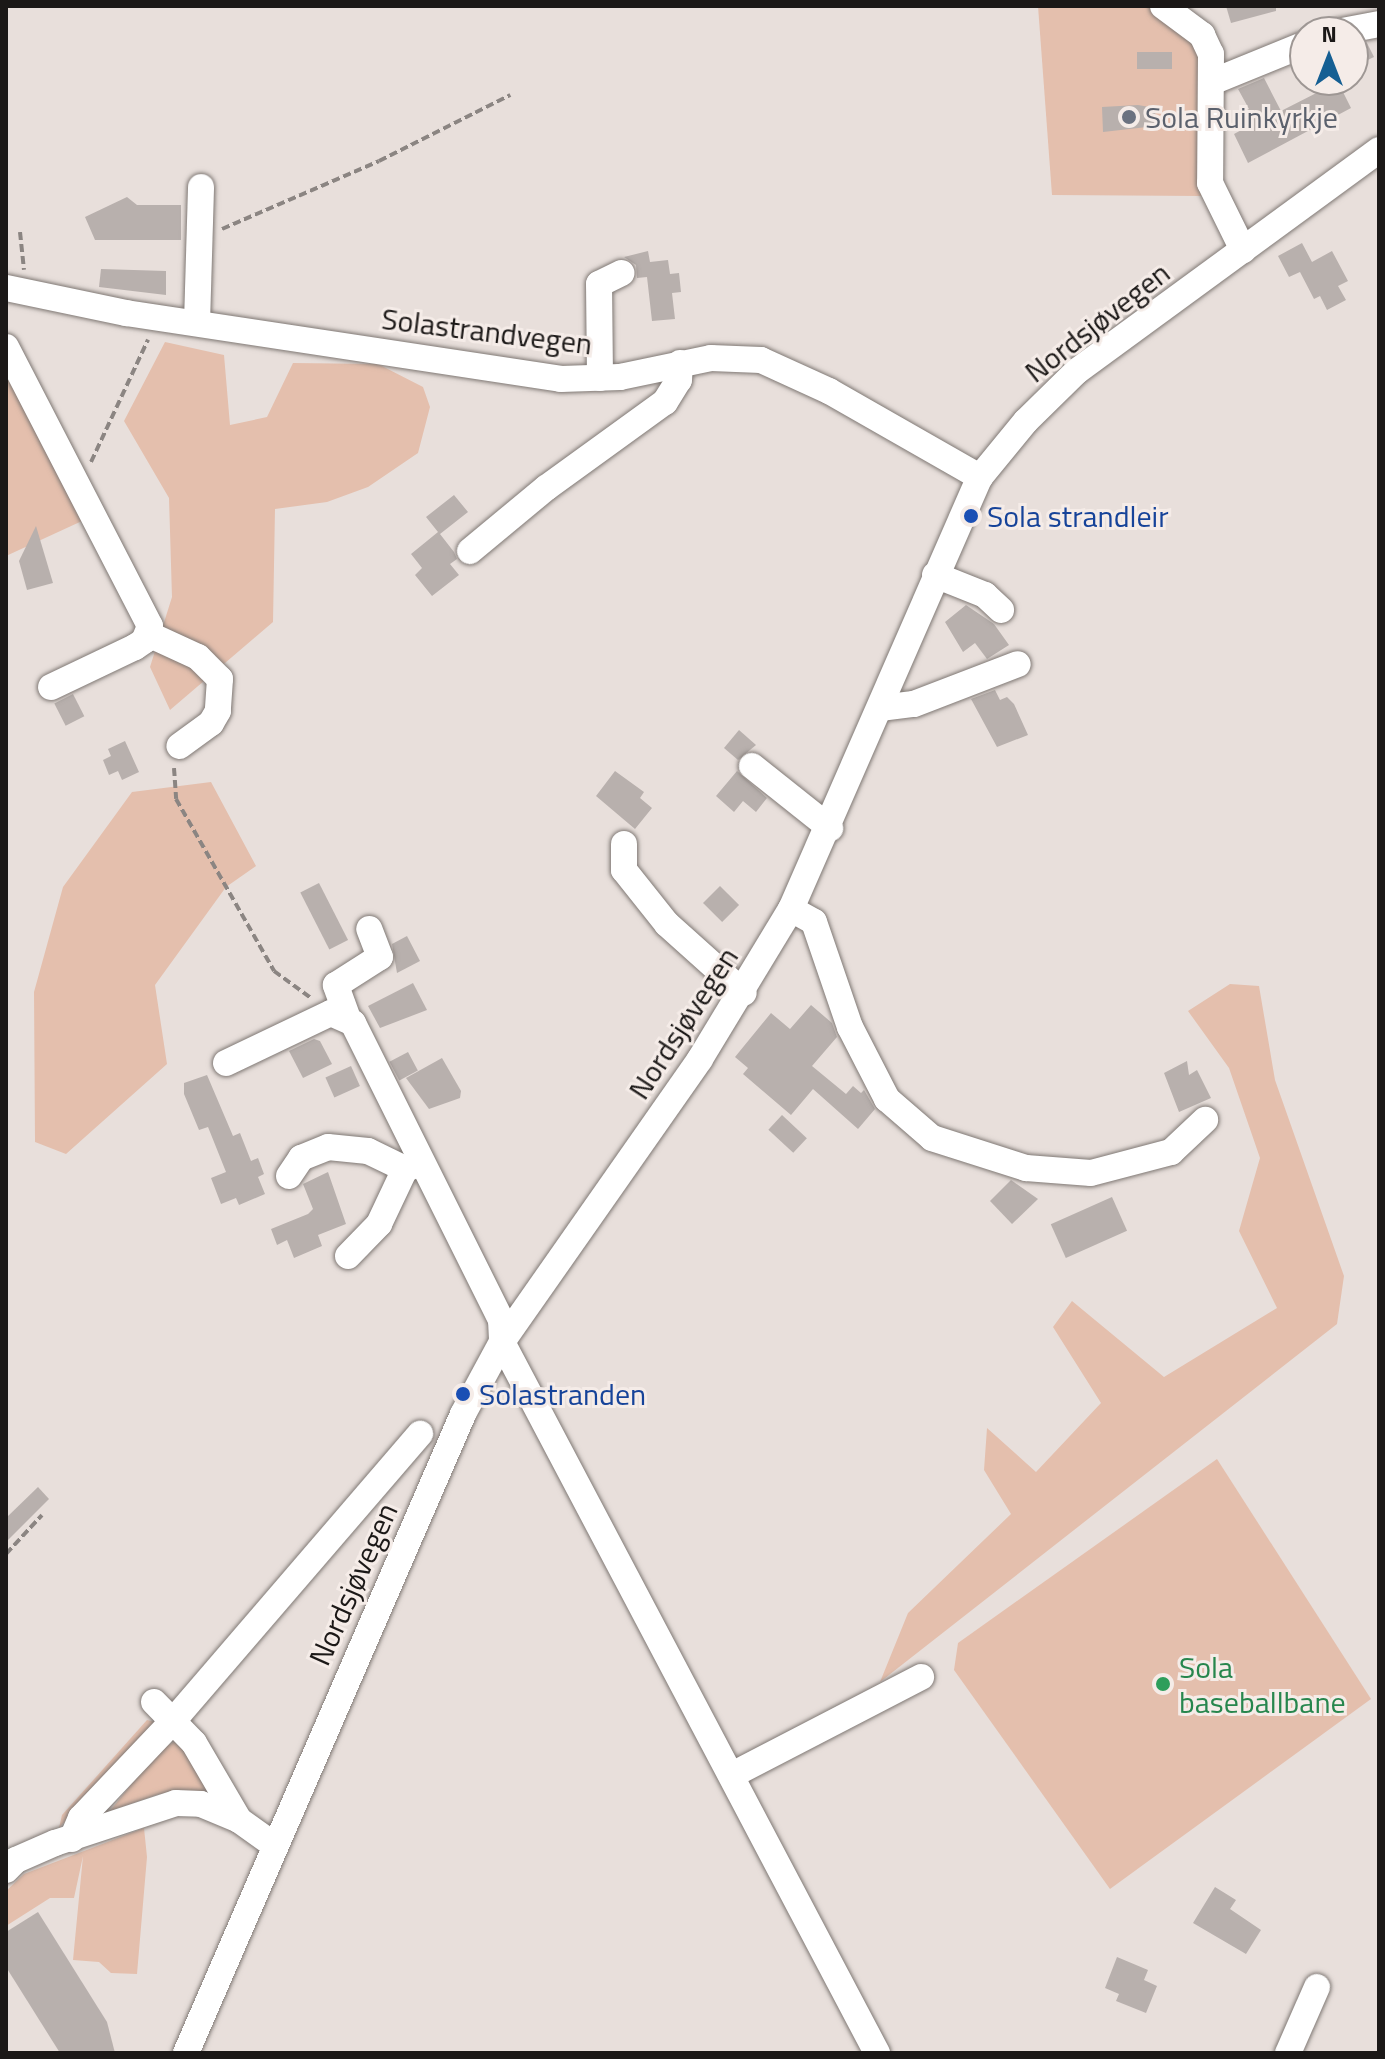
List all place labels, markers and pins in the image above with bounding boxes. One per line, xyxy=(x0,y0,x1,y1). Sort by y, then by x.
place label: Sola Ruinkyrkje xyxy=(1145,99,1338,135)
marker: Sola Ruinkyrkje xyxy=(1120,108,1138,126)
place label: Sola strandleir xyxy=(987,498,1169,534)
marker: Sola strandleir xyxy=(962,507,980,525)
place label: Solastranden xyxy=(479,1376,646,1412)
marker: Solastranden xyxy=(454,1385,472,1403)
place label: Sola baseballbane xyxy=(1179,1649,1346,1720)
marker: Sola baseballbane xyxy=(1154,1675,1172,1693)

